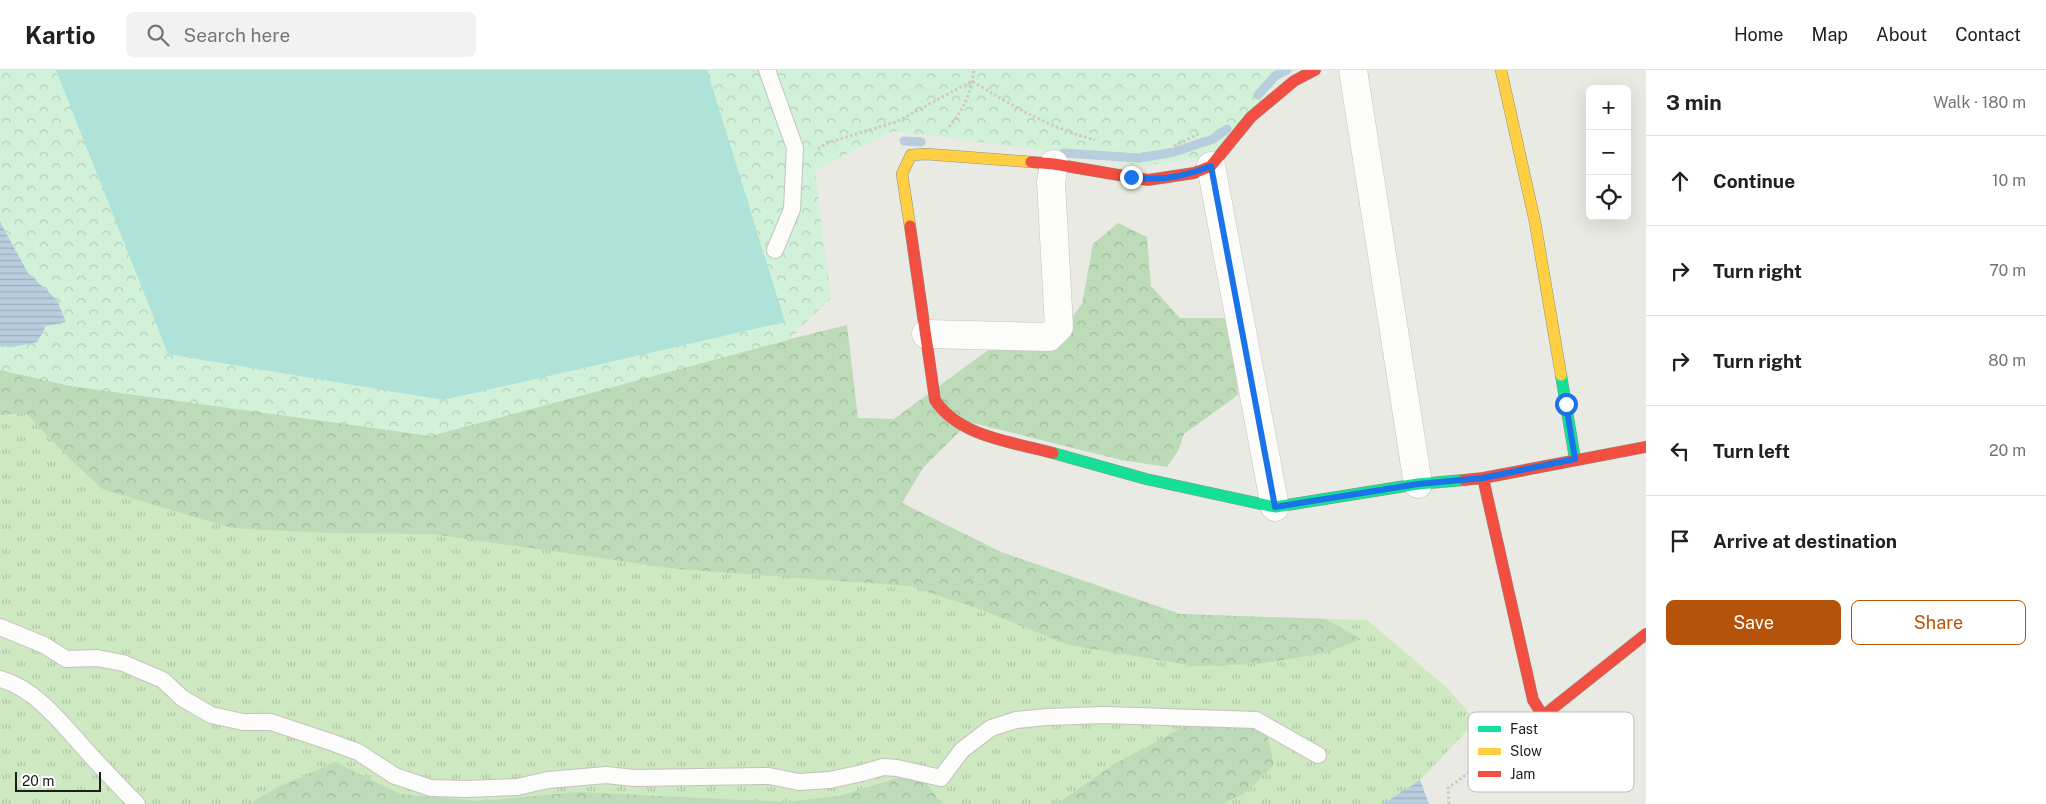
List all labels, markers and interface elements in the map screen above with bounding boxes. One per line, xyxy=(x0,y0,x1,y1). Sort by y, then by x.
search box xyxy=(126,12,476,57)
text: Kartio xyxy=(25,21,96,49)
icon: search xyxy=(144,21,172,49)
text: Search here xyxy=(184,24,290,46)
text: Home xyxy=(1734,24,1784,45)
text: Map xyxy=(1812,24,1848,45)
text: About xyxy=(1876,24,1927,45)
text: Contact xyxy=(1955,24,2021,45)
map controls xyxy=(1586,85,1631,220)
button: + xyxy=(1586,85,1631,130)
text: 3 min xyxy=(1666,90,1722,115)
text: Walk · 180 m xyxy=(1933,93,2026,112)
button: − xyxy=(1586,130,1631,175)
route end xyxy=(1120,166,1143,189)
icon: ahead xyxy=(1666,167,1694,195)
text: Continue xyxy=(1713,170,1795,192)
text: 10 m xyxy=(1992,171,2026,190)
button: locate xyxy=(1586,175,1631,220)
icon: right xyxy=(1666,257,1694,285)
text: Turn right xyxy=(1713,260,1802,282)
text: 70 m xyxy=(1989,261,2026,280)
icon: right xyxy=(1666,347,1694,375)
text: Turn right xyxy=(1713,350,1802,372)
text: 80 m xyxy=(1988,351,2026,370)
route start xyxy=(1555,393,1578,416)
icon: left xyxy=(1666,437,1694,465)
text: Turn left xyxy=(1713,440,1790,462)
text: 20 m xyxy=(1989,441,2026,460)
icon: arrive xyxy=(1666,527,1694,555)
text: Arrive at destination xyxy=(1713,530,1897,552)
button: Save xyxy=(1666,600,1841,645)
button: Share xyxy=(1851,600,2026,645)
legend xyxy=(1468,712,1634,792)
text: Fast xyxy=(1510,721,1538,737)
text: Slow xyxy=(1510,743,1542,759)
text: Jam xyxy=(1510,766,1535,782)
scale bar xyxy=(15,769,101,792)
text: 20 m xyxy=(22,773,54,789)

